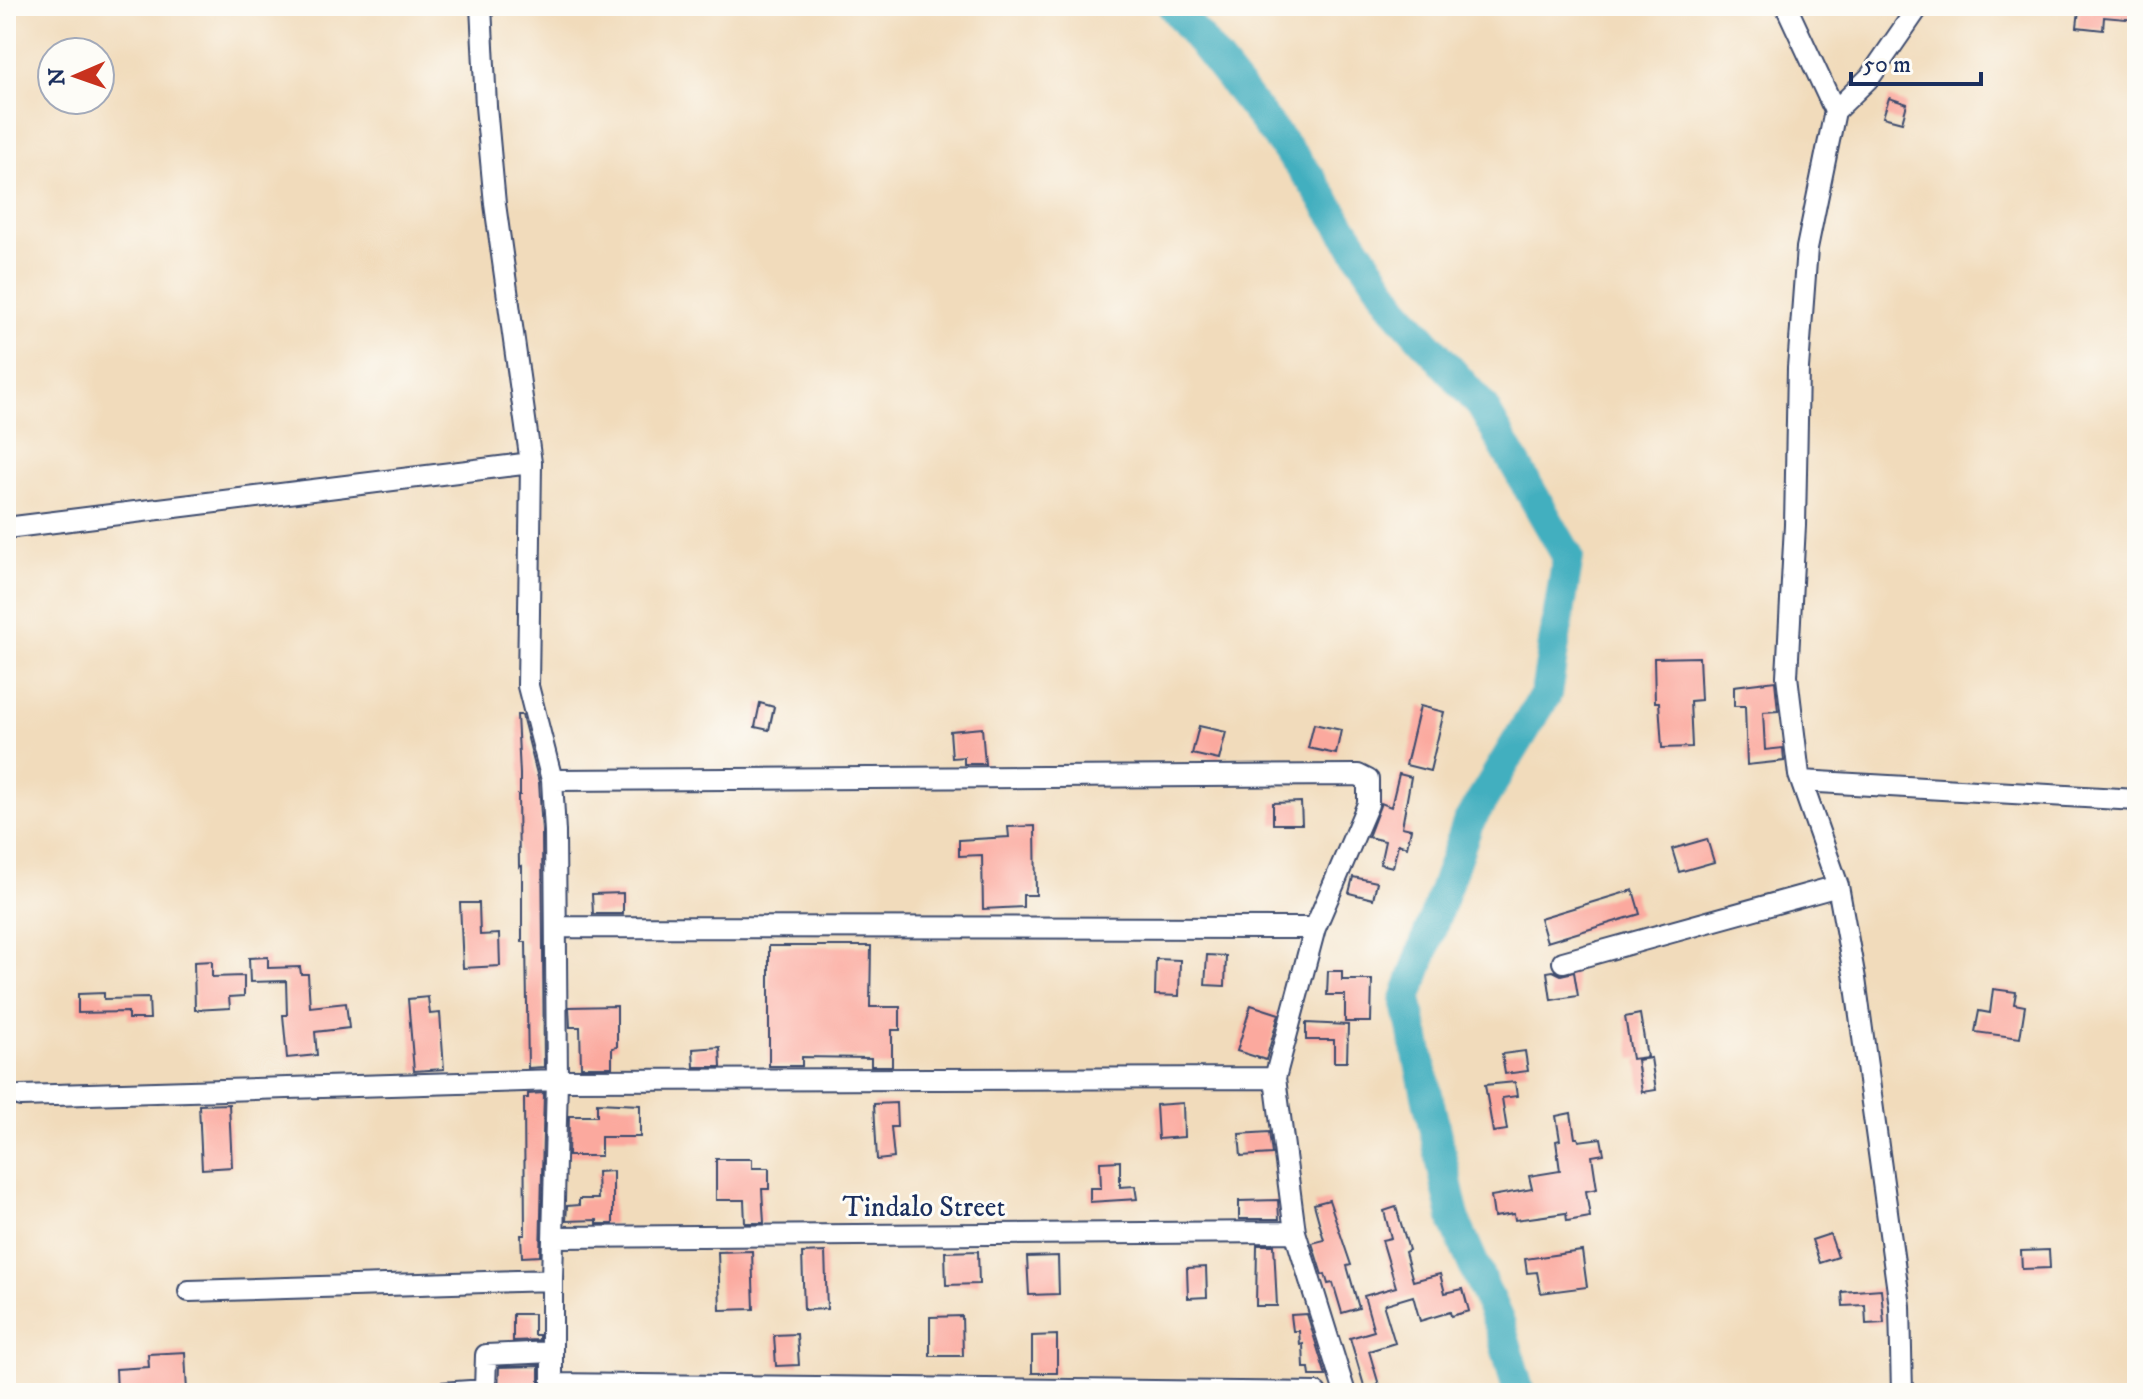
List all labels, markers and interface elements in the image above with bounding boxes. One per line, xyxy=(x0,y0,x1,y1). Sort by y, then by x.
north arrow xyxy=(36,36,116,116)
scale bar xyxy=(1851,36,1981,86)
text: 50 m xyxy=(1863,50,1911,80)
text: N xyxy=(44,67,71,86)
street label: Tindalo Street xyxy=(843,1190,1005,1225)

